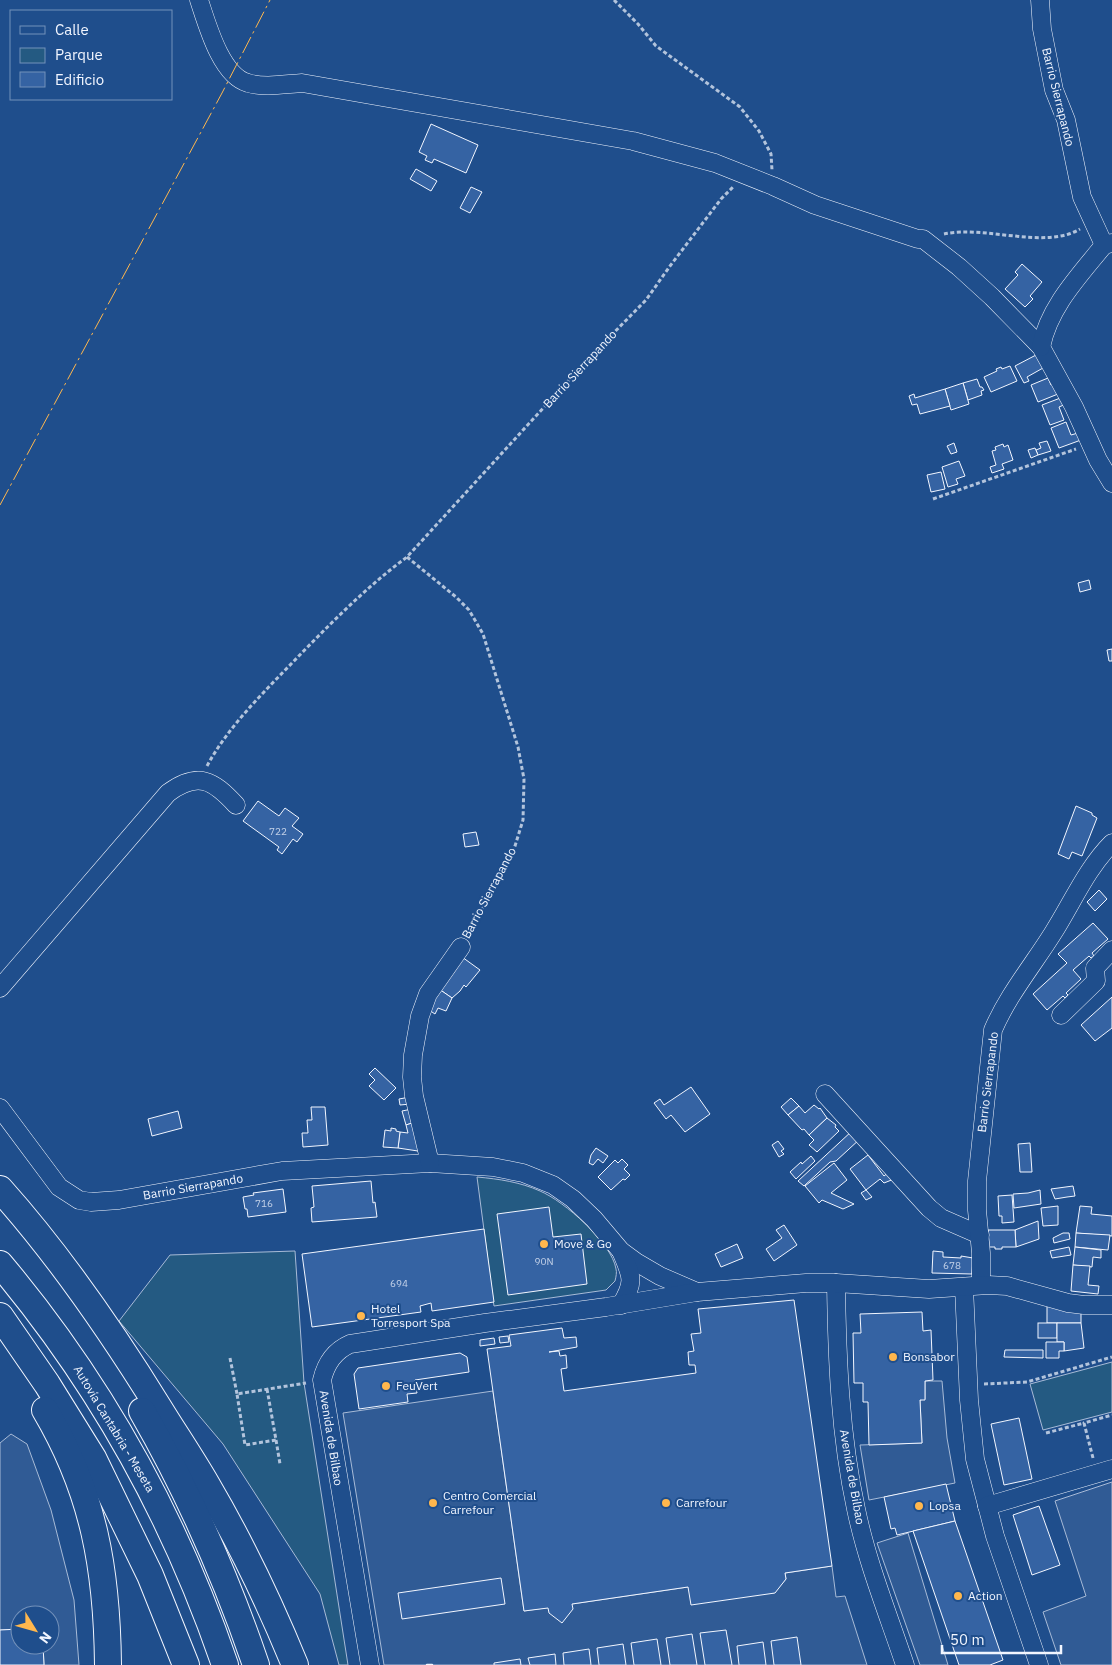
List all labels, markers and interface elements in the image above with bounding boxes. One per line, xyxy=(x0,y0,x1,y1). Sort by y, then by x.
legend xyxy=(10,10,172,100)
text: Calle xyxy=(55,20,89,39)
text: Parque xyxy=(55,45,103,64)
street label: Barrio Sierrapando xyxy=(1039,46,1078,148)
text: Edificio xyxy=(55,70,104,89)
street label: Barrio Sierrapando xyxy=(540,326,620,411)
house number: 722 xyxy=(269,825,287,838)
street label: Barrio Sierrapando xyxy=(458,844,519,941)
street label: Barrio Sierrapando xyxy=(974,1031,1001,1133)
street label: Barrio Sierrapando xyxy=(142,1170,244,1203)
house number: 716 xyxy=(255,1197,273,1210)
place label: Move & Go xyxy=(554,1236,612,1251)
marker: Move & Go xyxy=(538,1238,550,1250)
house number: 90N xyxy=(534,1255,554,1268)
house number: 678 xyxy=(943,1259,961,1272)
house number: 694 xyxy=(390,1277,408,1290)
place label: Hotel Torresport Spa xyxy=(371,1301,451,1330)
marker: Hotel Torresport Spa xyxy=(355,1310,367,1322)
place label: Bonsabor xyxy=(903,1349,955,1364)
marker: Bonsabor xyxy=(887,1351,899,1363)
street label: Autovía Cantabria - Meseta xyxy=(71,1363,159,1495)
place label: FeuVert xyxy=(396,1378,438,1393)
marker: FeuVert xyxy=(380,1380,392,1392)
street label: Avenida de Bilbao xyxy=(317,1389,346,1487)
street label: Avenida de Bilbao xyxy=(837,1428,868,1526)
place label: Centro Comercial Carrefour xyxy=(443,1488,536,1517)
place label: Carrefour xyxy=(676,1495,728,1510)
marker: Centro Comercial Carrefour xyxy=(427,1497,439,1509)
marker: Carrefour xyxy=(660,1497,672,1509)
place label: Lopsa xyxy=(929,1498,961,1513)
marker: Lopsa xyxy=(913,1500,925,1512)
place label: Action xyxy=(968,1588,1002,1603)
marker: Action xyxy=(952,1590,964,1602)
north arrow xyxy=(10,1605,60,1655)
scale bar xyxy=(942,1622,1061,1654)
text: N xyxy=(35,1628,56,1647)
text: 50 m xyxy=(950,1630,985,1649)

